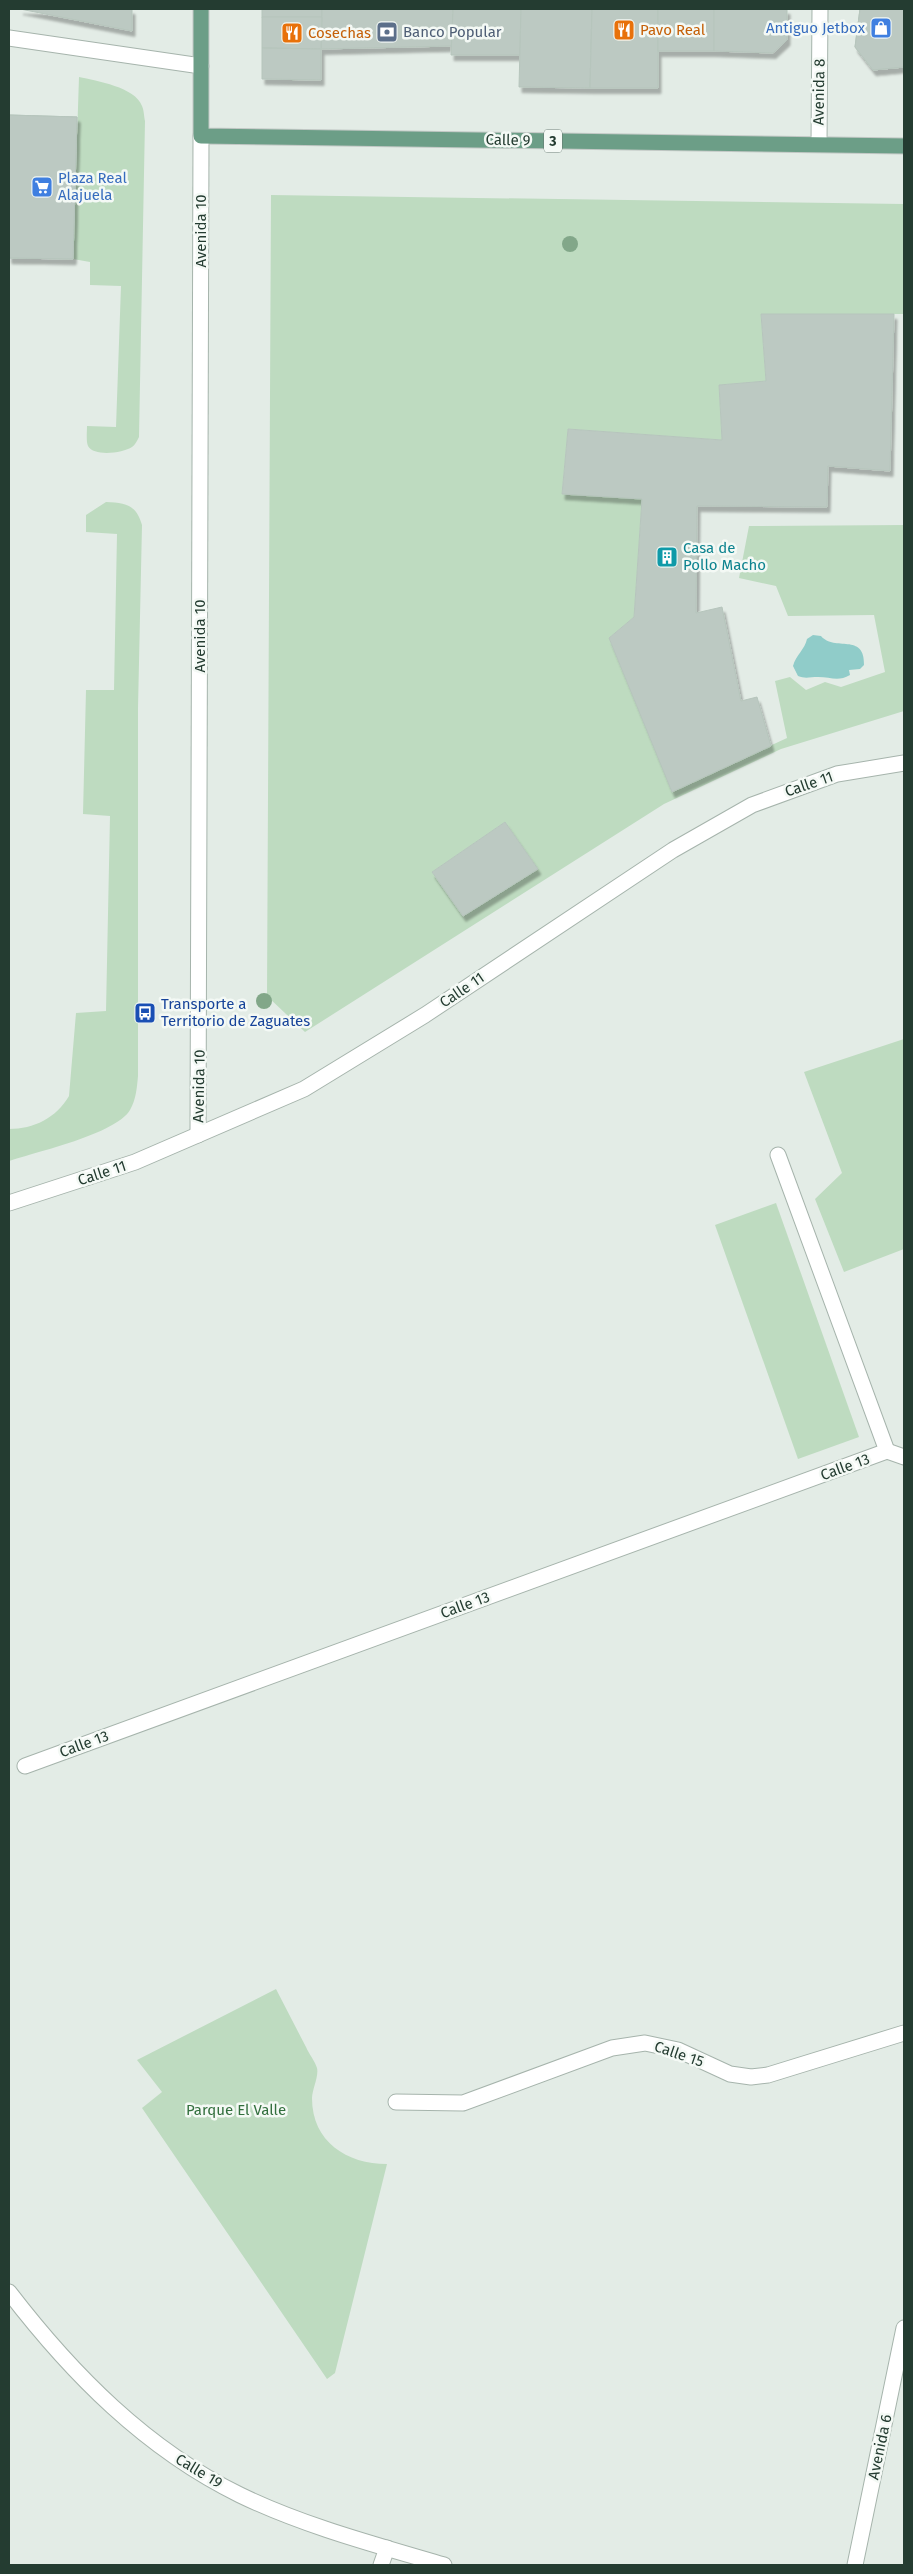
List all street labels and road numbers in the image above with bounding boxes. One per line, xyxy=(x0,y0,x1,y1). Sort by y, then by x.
street label: Avenida 8 xyxy=(809,59,829,125)
road number: 3 xyxy=(544,130,562,152)
street label: Calle 9 xyxy=(485,131,531,149)
street label: Avenida 10 xyxy=(192,194,210,268)
street label: Avenida 10 xyxy=(191,599,209,673)
street label: Calle 11 xyxy=(782,767,836,801)
street label: Calle 11 xyxy=(436,969,488,1011)
street label: Avenida 10 xyxy=(189,1049,209,1123)
street label: Calle 11 xyxy=(75,1157,129,1189)
street label: Calle 13 xyxy=(818,1450,872,1484)
street label: Calle 13 xyxy=(438,1588,492,1622)
street label: Calle 13 xyxy=(57,1727,111,1761)
street label: Calle 15 xyxy=(652,2037,706,2071)
street label: Avenida 6 xyxy=(864,2413,896,2481)
street label: Calle 19 xyxy=(172,2450,226,2492)

